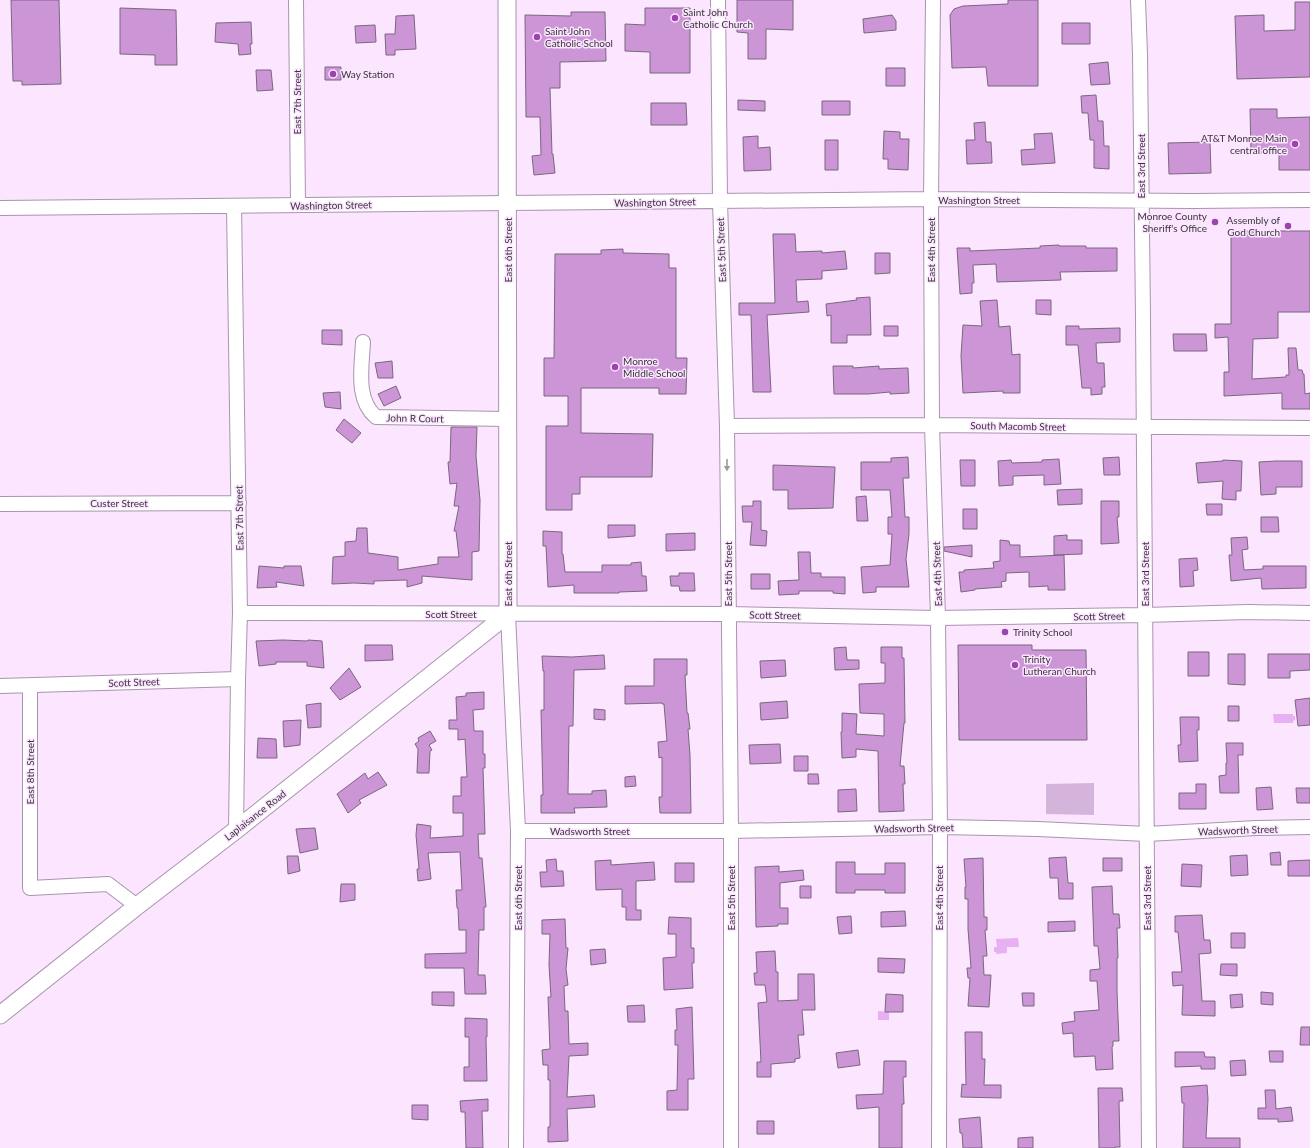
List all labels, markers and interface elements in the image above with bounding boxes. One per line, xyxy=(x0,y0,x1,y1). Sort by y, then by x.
place label: Saint John Catholic Church xyxy=(683,6,753,30)
marker: Saint John Catholic Church xyxy=(670,13,680,23)
place label: Saint John Catholic School xyxy=(545,25,613,49)
marker: Saint John Catholic School xyxy=(532,32,542,42)
place label: Way Station xyxy=(341,68,394,80)
street label: East 7th Street xyxy=(291,69,303,135)
marker: Way Station xyxy=(328,69,338,79)
place label: AT&T Monroe Main central office xyxy=(1201,132,1287,156)
street label: East 3rd Street xyxy=(1135,133,1147,198)
marker: AT&T Monroe Main central office xyxy=(1290,139,1300,149)
street label: Washington Street xyxy=(938,194,1020,206)
street label: Washington Street xyxy=(614,195,696,209)
street label: Washington Street xyxy=(290,198,372,212)
place label: Monroe County Sheriff's Office xyxy=(1138,210,1208,234)
place label: Assembly of God Church xyxy=(1227,214,1280,238)
street label: East 6th Street xyxy=(502,217,514,283)
street label: East 5th Street xyxy=(714,217,728,283)
street label: East 4th Street xyxy=(925,217,937,283)
marker: Monroe County Sheriff's Office xyxy=(1210,217,1220,227)
marker: Assembly of God Church xyxy=(1283,221,1293,231)
place label: Monroe Middle School xyxy=(623,355,685,379)
marker: Monroe Middle School xyxy=(610,362,620,372)
street label: John R Court xyxy=(386,412,444,425)
street label: South Macomb Street xyxy=(970,419,1066,433)
one-way arrow xyxy=(724,459,730,472)
street label: East 7th Street xyxy=(232,485,246,551)
street label: Custer Street xyxy=(90,497,148,509)
street label: East 6th Street xyxy=(502,541,514,607)
street label: East 5th Street xyxy=(722,541,734,607)
street label: East 4th Street xyxy=(930,541,944,607)
street label: East 3rd Street xyxy=(1139,541,1151,606)
street label: Scott Street xyxy=(425,608,477,620)
street label: Scott Street xyxy=(749,609,801,621)
street label: Scott Street xyxy=(1073,610,1125,622)
place label: Trinity School xyxy=(1013,626,1072,638)
marker: Trinity School xyxy=(1000,627,1010,637)
place label: Trinity Lutheran Church xyxy=(1023,653,1096,677)
marker: Trinity Lutheran Church xyxy=(1010,660,1020,670)
street label: Scott Street xyxy=(108,675,160,689)
street label: East 8th Street xyxy=(24,739,36,805)
street label: Laplaisance Road xyxy=(222,787,288,843)
street label: Wadsworth Street xyxy=(874,821,954,835)
street label: Wadsworth Street xyxy=(1198,823,1279,837)
street label: Wadsworth Street xyxy=(550,825,630,837)
street label: East 6th Street xyxy=(512,865,524,931)
street label: East 5th Street xyxy=(725,865,737,931)
street label: East 4th Street xyxy=(933,865,945,931)
street label: East 3rd Street xyxy=(1141,865,1153,930)

